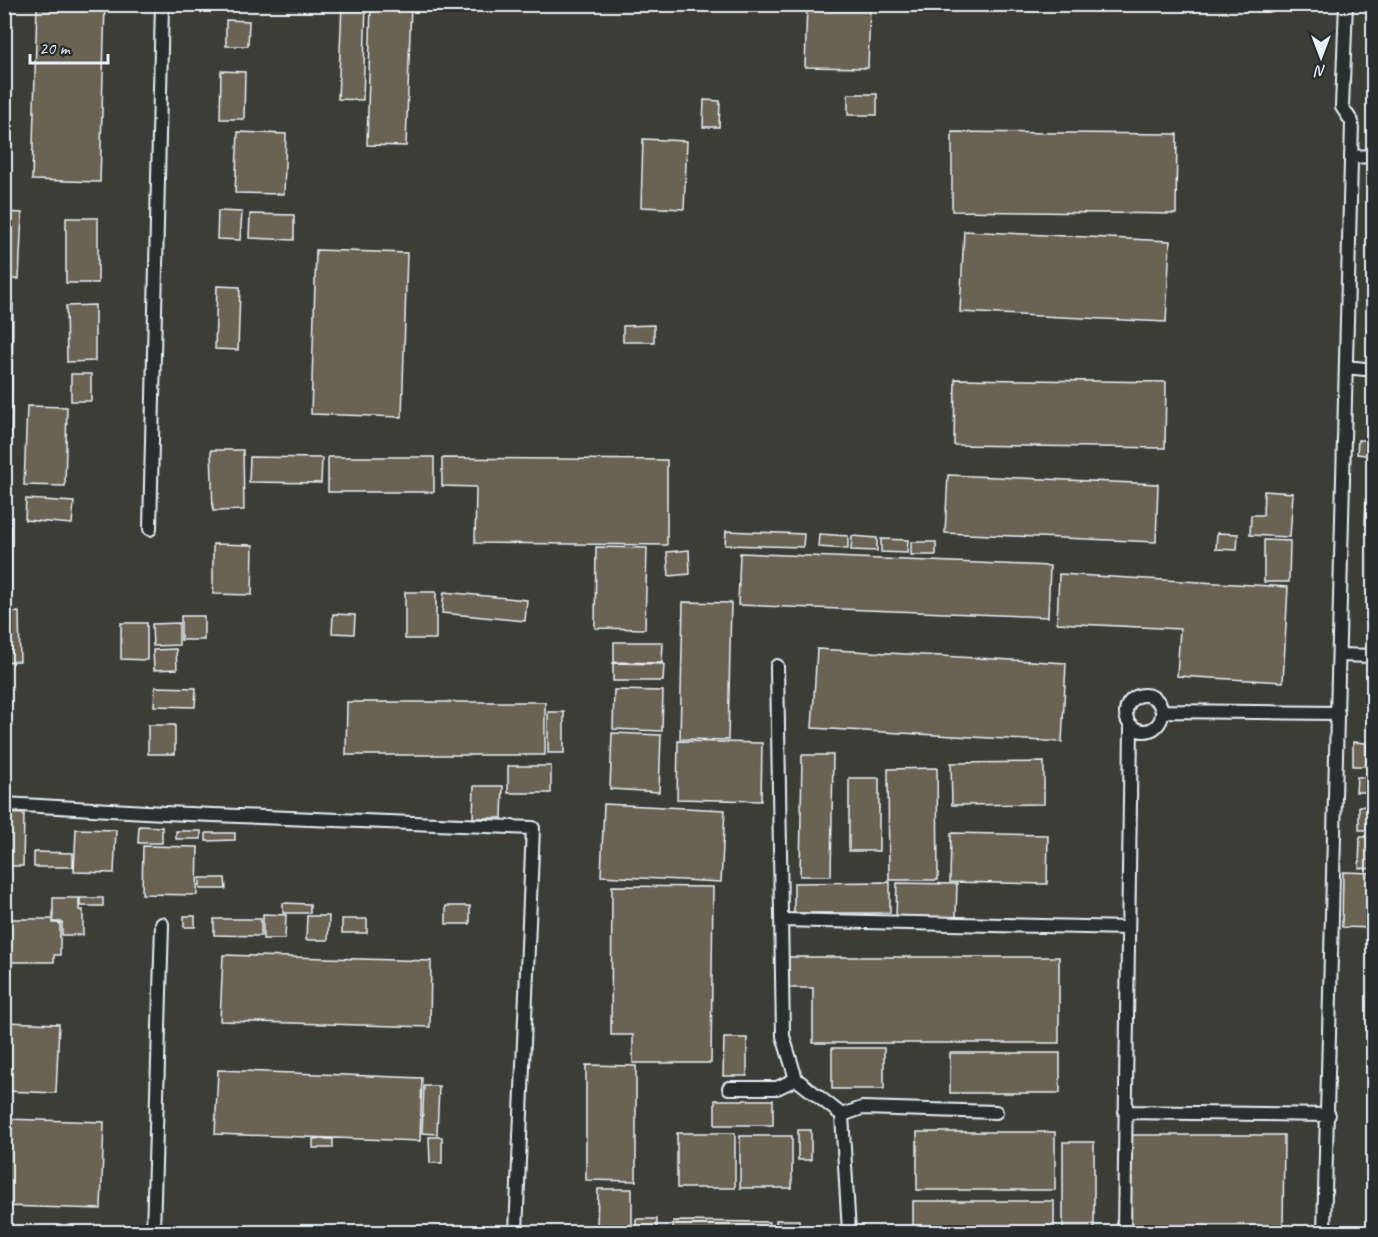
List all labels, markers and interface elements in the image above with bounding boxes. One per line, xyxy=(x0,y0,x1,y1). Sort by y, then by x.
scale bar xyxy=(30,27,108,65)
north arrow xyxy=(1291,27,1351,87)
text: 20 m xyxy=(39,37,72,59)
text: N xyxy=(1313,61,1326,81)

